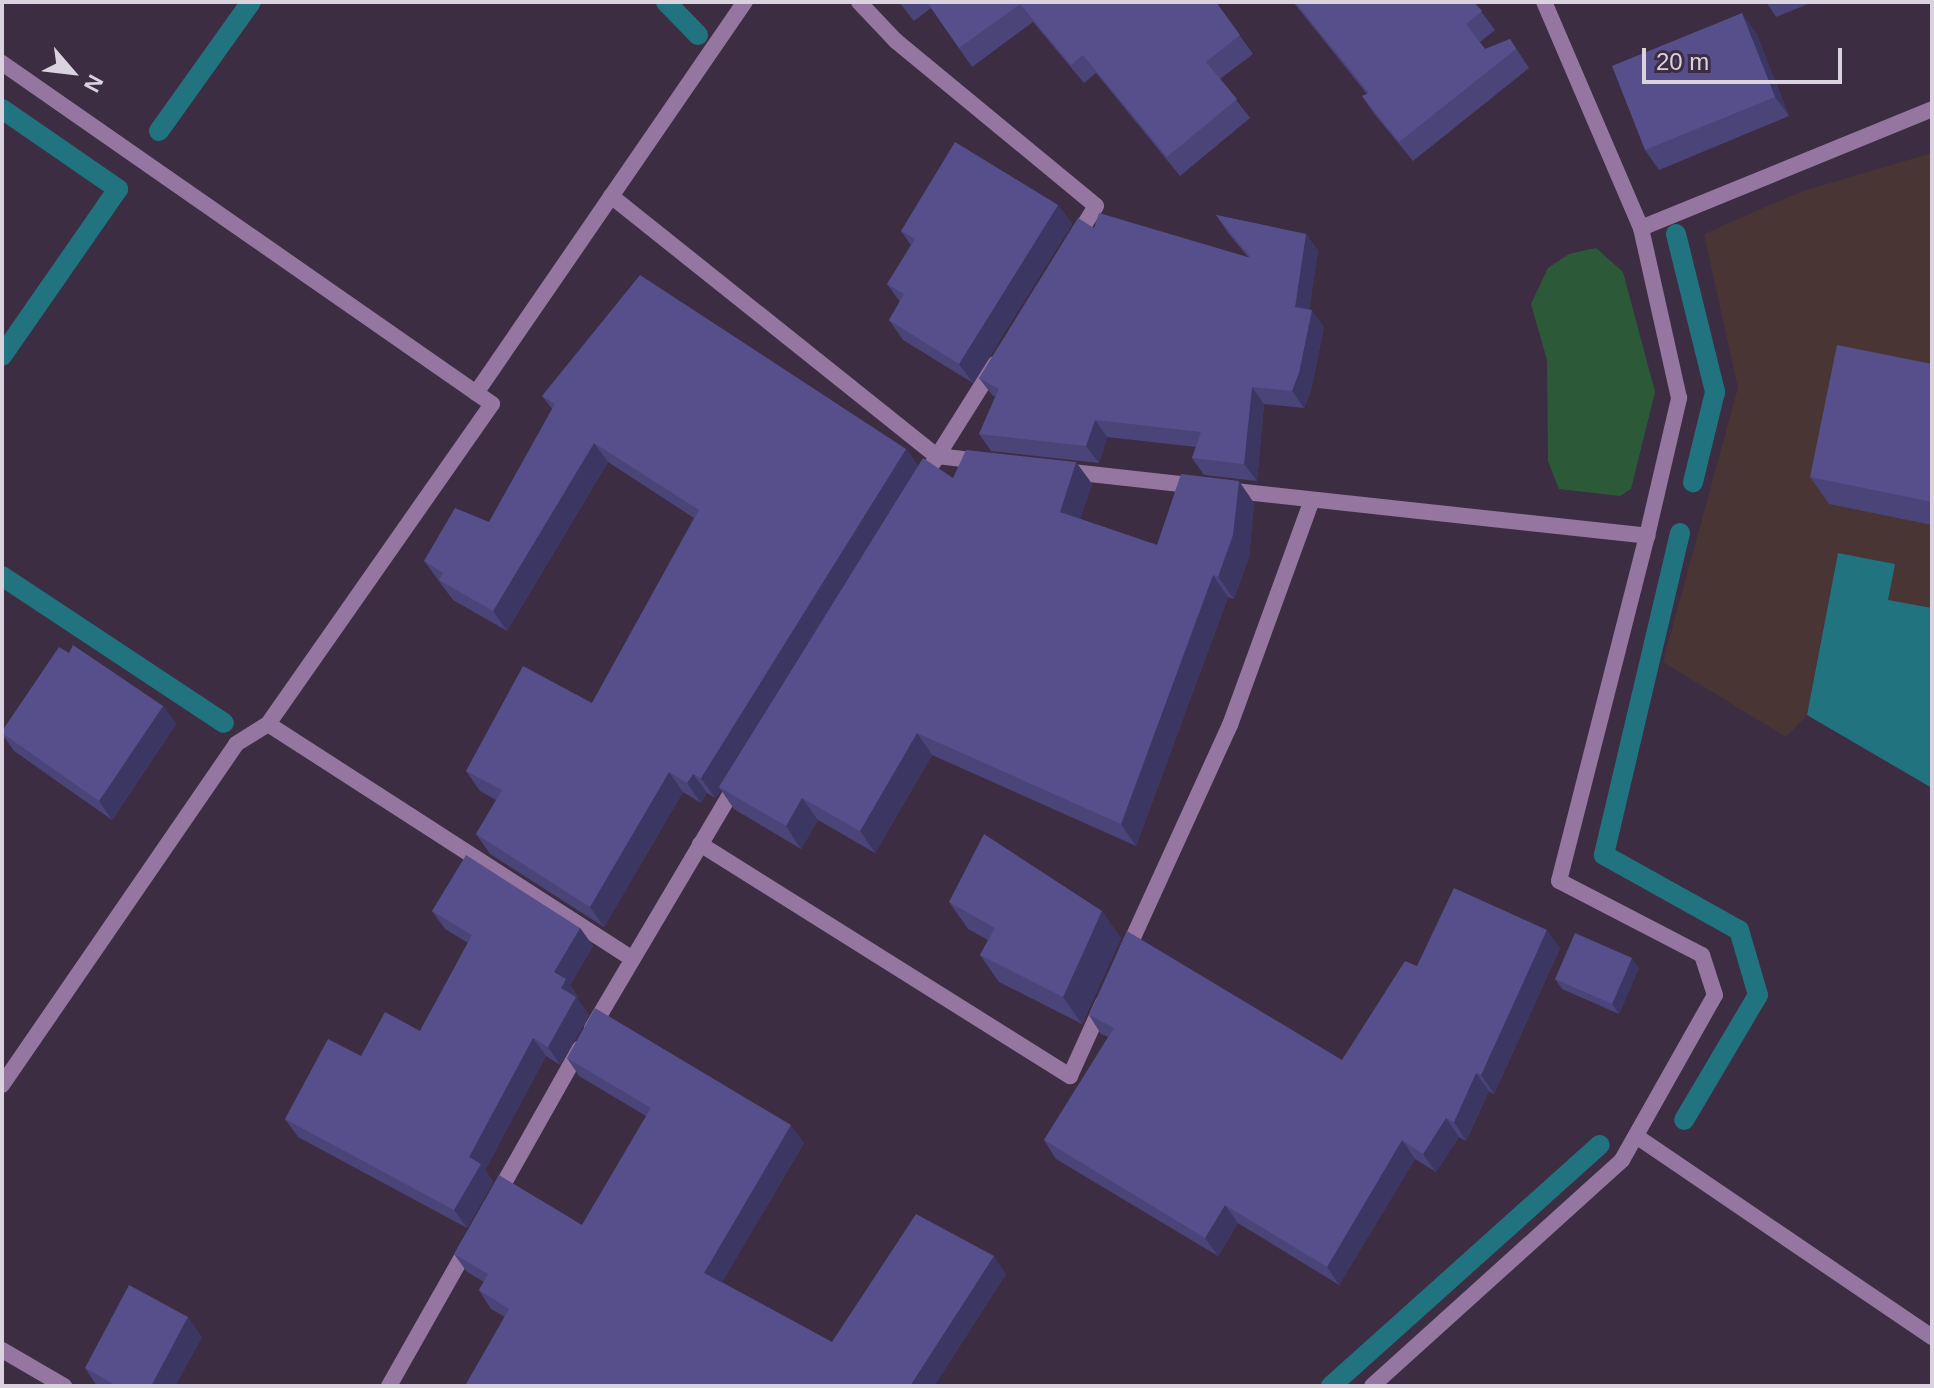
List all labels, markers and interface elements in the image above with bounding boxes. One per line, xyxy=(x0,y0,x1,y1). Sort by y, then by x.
north arrow xyxy=(32,32,112,112)
scale bar xyxy=(1646,32,1846,82)
text: 20 m xyxy=(1656,48,1709,75)
text: N xyxy=(79,71,108,96)

